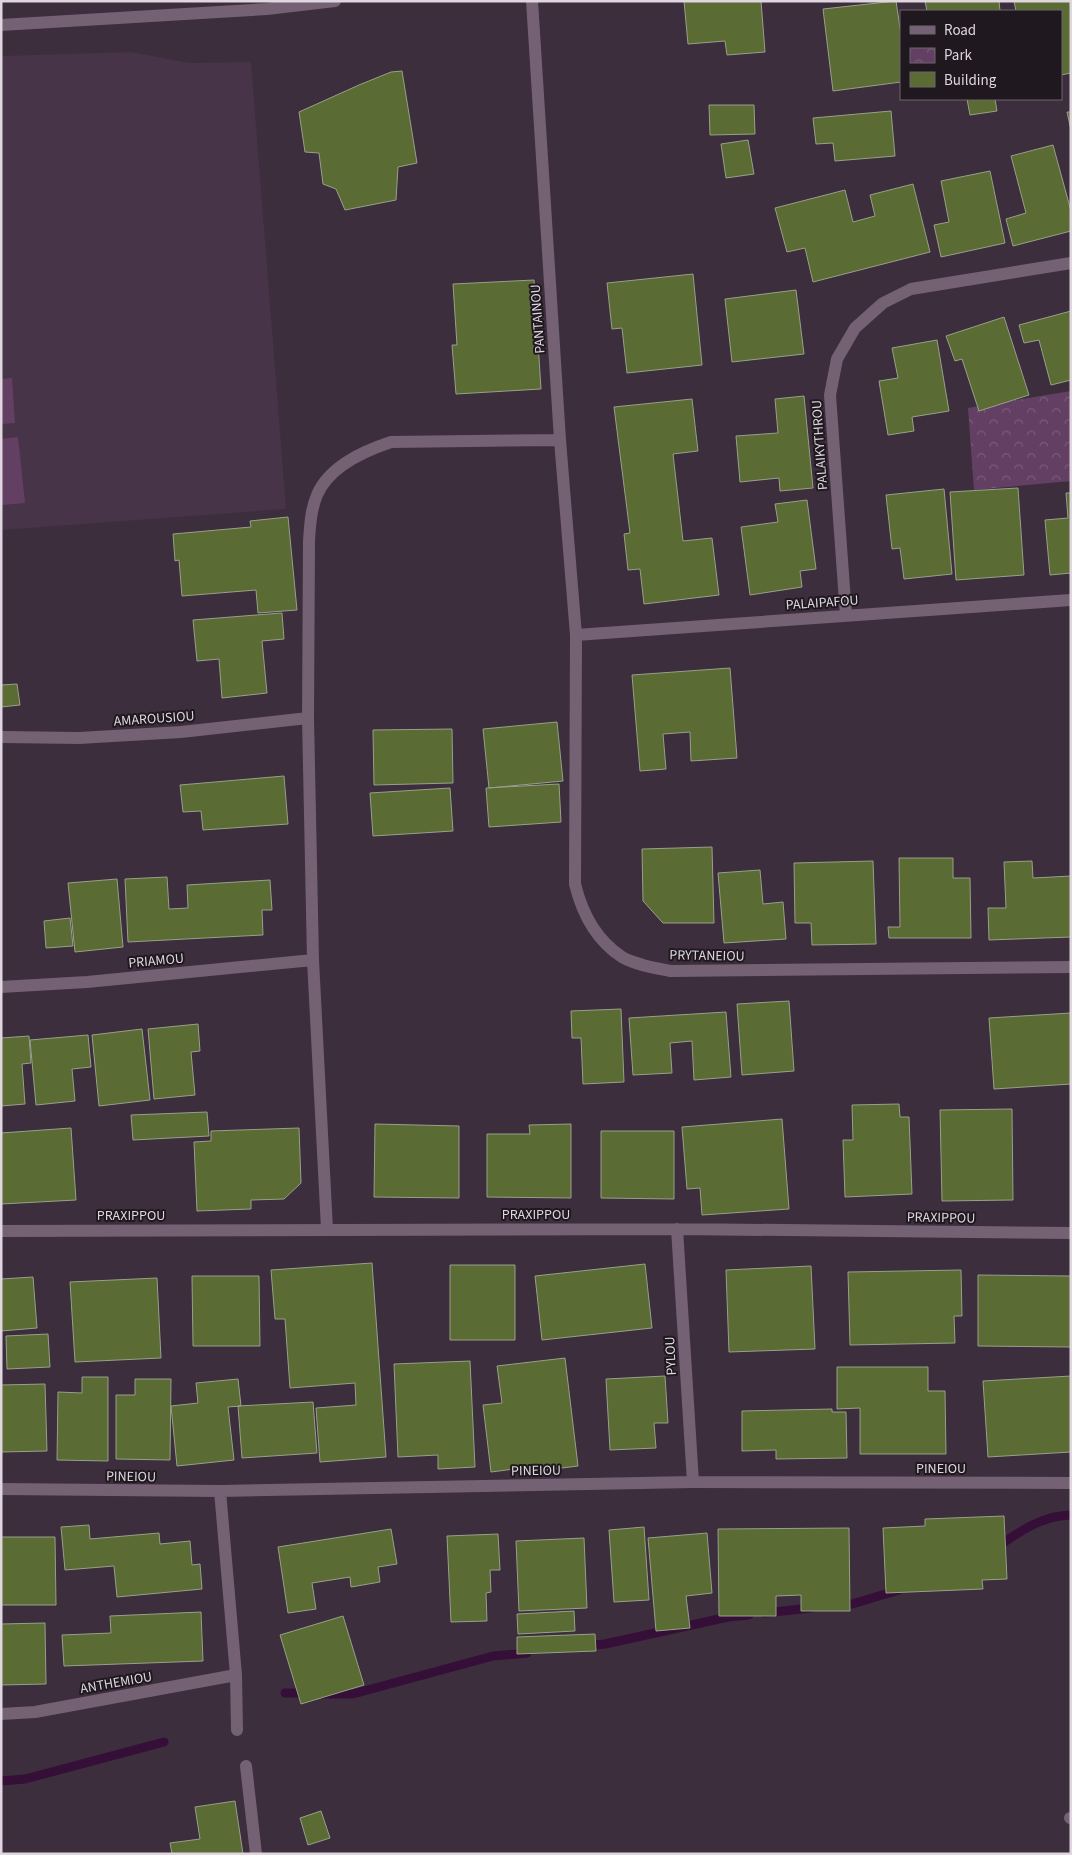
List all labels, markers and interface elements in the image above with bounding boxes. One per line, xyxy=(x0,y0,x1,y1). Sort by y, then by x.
legend xyxy=(900,10,1062,100)
text: Road xyxy=(944,20,976,41)
text: Park xyxy=(944,45,973,66)
text: Building xyxy=(944,70,997,91)
street label: PANTAINOU xyxy=(526,284,550,354)
street label: PALAIKYTHROU xyxy=(807,399,833,491)
street label: PALAIPAFOU xyxy=(785,590,859,616)
street label: AMAROUSIOU xyxy=(113,706,195,732)
street label: PRYTANEIOU xyxy=(669,945,745,967)
street label: PRIAMOU xyxy=(127,949,185,973)
street label: PRAXIPPOU xyxy=(502,1205,570,1225)
street label: PRAXIPPOU xyxy=(97,1206,165,1226)
street label: PRAXIPPOU xyxy=(907,1207,975,1229)
street label: PYLOU xyxy=(660,1336,682,1376)
street label: PINEIOU xyxy=(916,1459,966,1479)
street label: PINEIOU xyxy=(511,1461,561,1481)
street label: PINEIOU xyxy=(106,1467,156,1487)
street label: ANTHEMIOU xyxy=(79,1667,154,1699)

